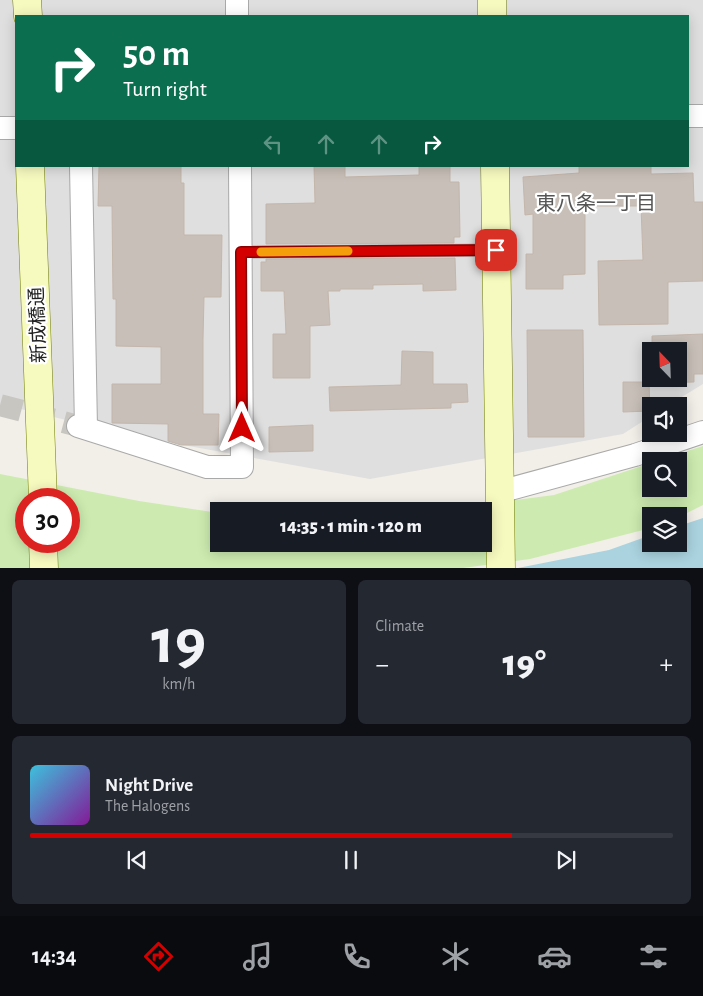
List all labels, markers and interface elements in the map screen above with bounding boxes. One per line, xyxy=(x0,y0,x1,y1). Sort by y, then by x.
icon: right xyxy=(40,35,105,100)
text: 50 m xyxy=(123,37,190,72)
text: Turn right xyxy=(123,78,207,100)
icon: left xyxy=(259,130,287,158)
icon: ahead xyxy=(312,130,340,158)
icon: ahead xyxy=(365,130,393,158)
icon: right xyxy=(418,130,446,158)
district label: 東八条一丁目 xyxy=(536,193,656,214)
pin xyxy=(475,229,517,271)
icon: arrive xyxy=(482,236,510,264)
street label: 新成橋通 xyxy=(26,287,49,363)
north arrow xyxy=(642,342,688,388)
map controls xyxy=(642,342,687,552)
button: sound xyxy=(642,397,687,442)
position arrow xyxy=(215,401,267,453)
button: search xyxy=(642,452,687,497)
speed limit sign: 30 xyxy=(15,488,80,553)
button: layers xyxy=(642,507,687,552)
text: 14:35 · 1 min · 120 m xyxy=(280,517,422,536)
text: 19 xyxy=(151,610,206,675)
text: Climate xyxy=(376,618,424,634)
text: 19° xyxy=(502,645,546,683)
text: − xyxy=(376,651,389,679)
text: + xyxy=(660,651,673,679)
text: km/h xyxy=(162,676,195,692)
text: Night Drive xyxy=(105,776,193,795)
text: The Halogens xyxy=(105,798,190,814)
icon: previous xyxy=(123,846,151,874)
icon: pause xyxy=(337,846,365,874)
icon: next xyxy=(552,846,580,874)
icon: directions xyxy=(141,939,176,974)
icon: music xyxy=(240,939,275,974)
icon: phone xyxy=(339,939,374,974)
icon: climate xyxy=(438,939,473,974)
icon: car xyxy=(537,939,572,974)
icon: filters xyxy=(636,939,671,974)
text: 14:34 xyxy=(32,945,77,967)

